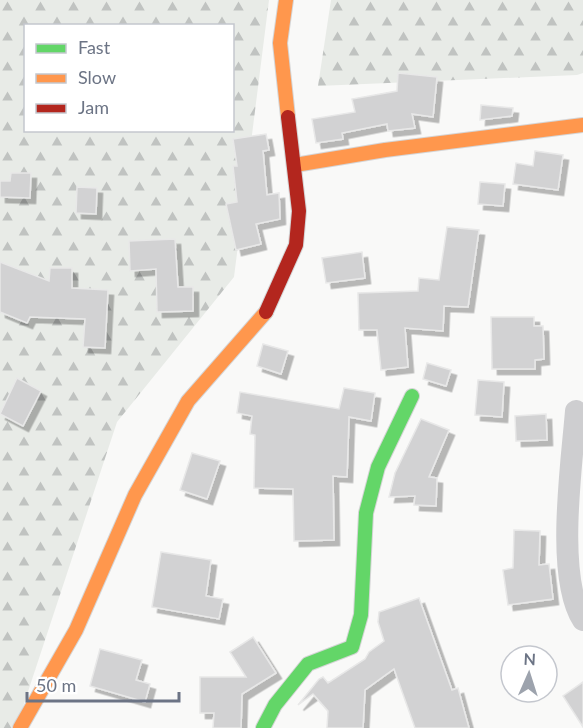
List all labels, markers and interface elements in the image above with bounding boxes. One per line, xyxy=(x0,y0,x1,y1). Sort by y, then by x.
legend xyxy=(24,24,234,132)
text: Fast xyxy=(78,36,111,58)
text: Slow xyxy=(78,66,116,88)
text: Jam xyxy=(78,96,109,118)
north arrow xyxy=(499,644,559,704)
text: N xyxy=(523,649,536,668)
scale bar xyxy=(27,665,178,703)
text: 50 m xyxy=(36,674,76,696)

